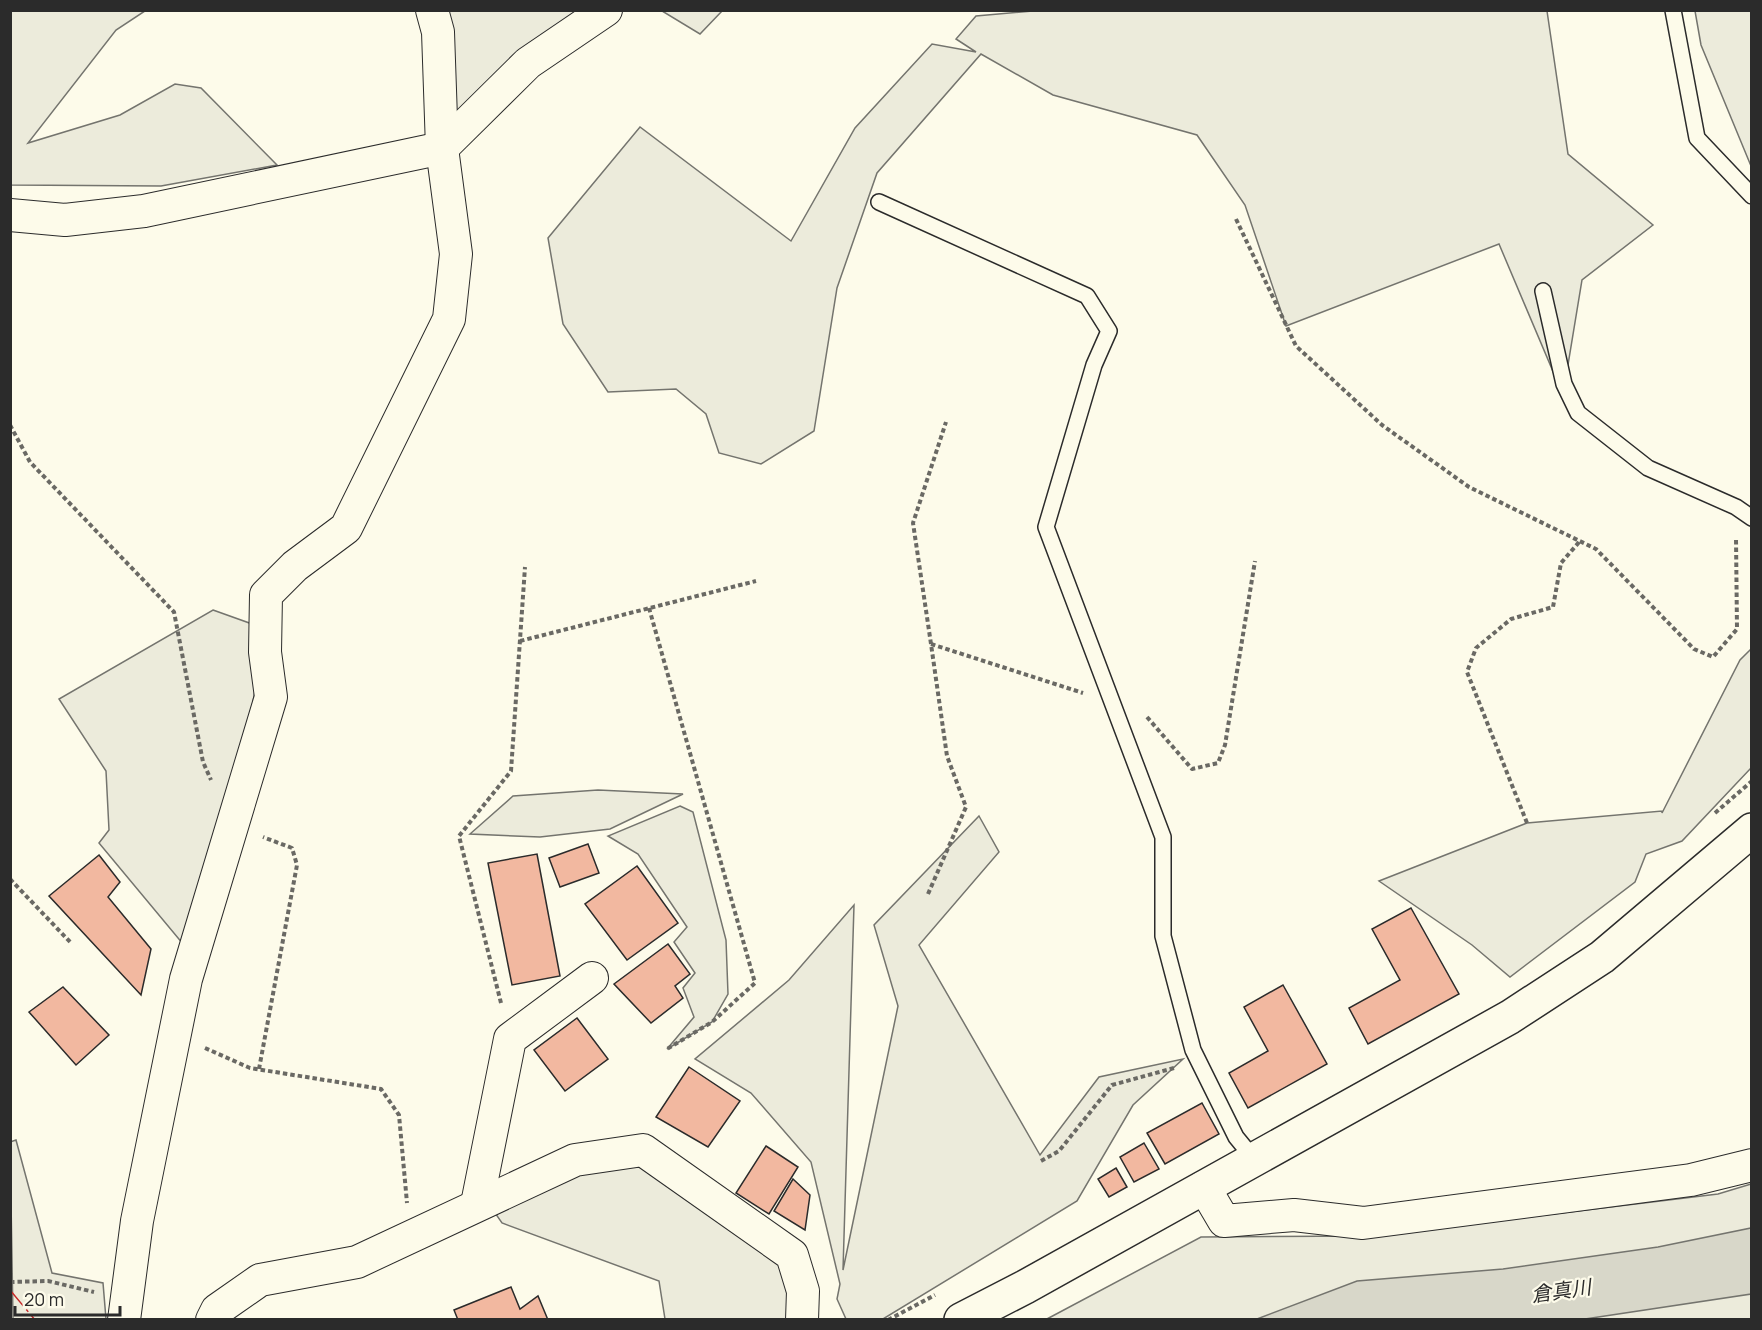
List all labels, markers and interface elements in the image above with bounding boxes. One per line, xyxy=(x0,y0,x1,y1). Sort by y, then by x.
water label: 倉真川 xyxy=(1529,1273,1594,1308)
scale bar xyxy=(15,1279,120,1317)
text: 20 m xyxy=(24,1287,64,1311)

